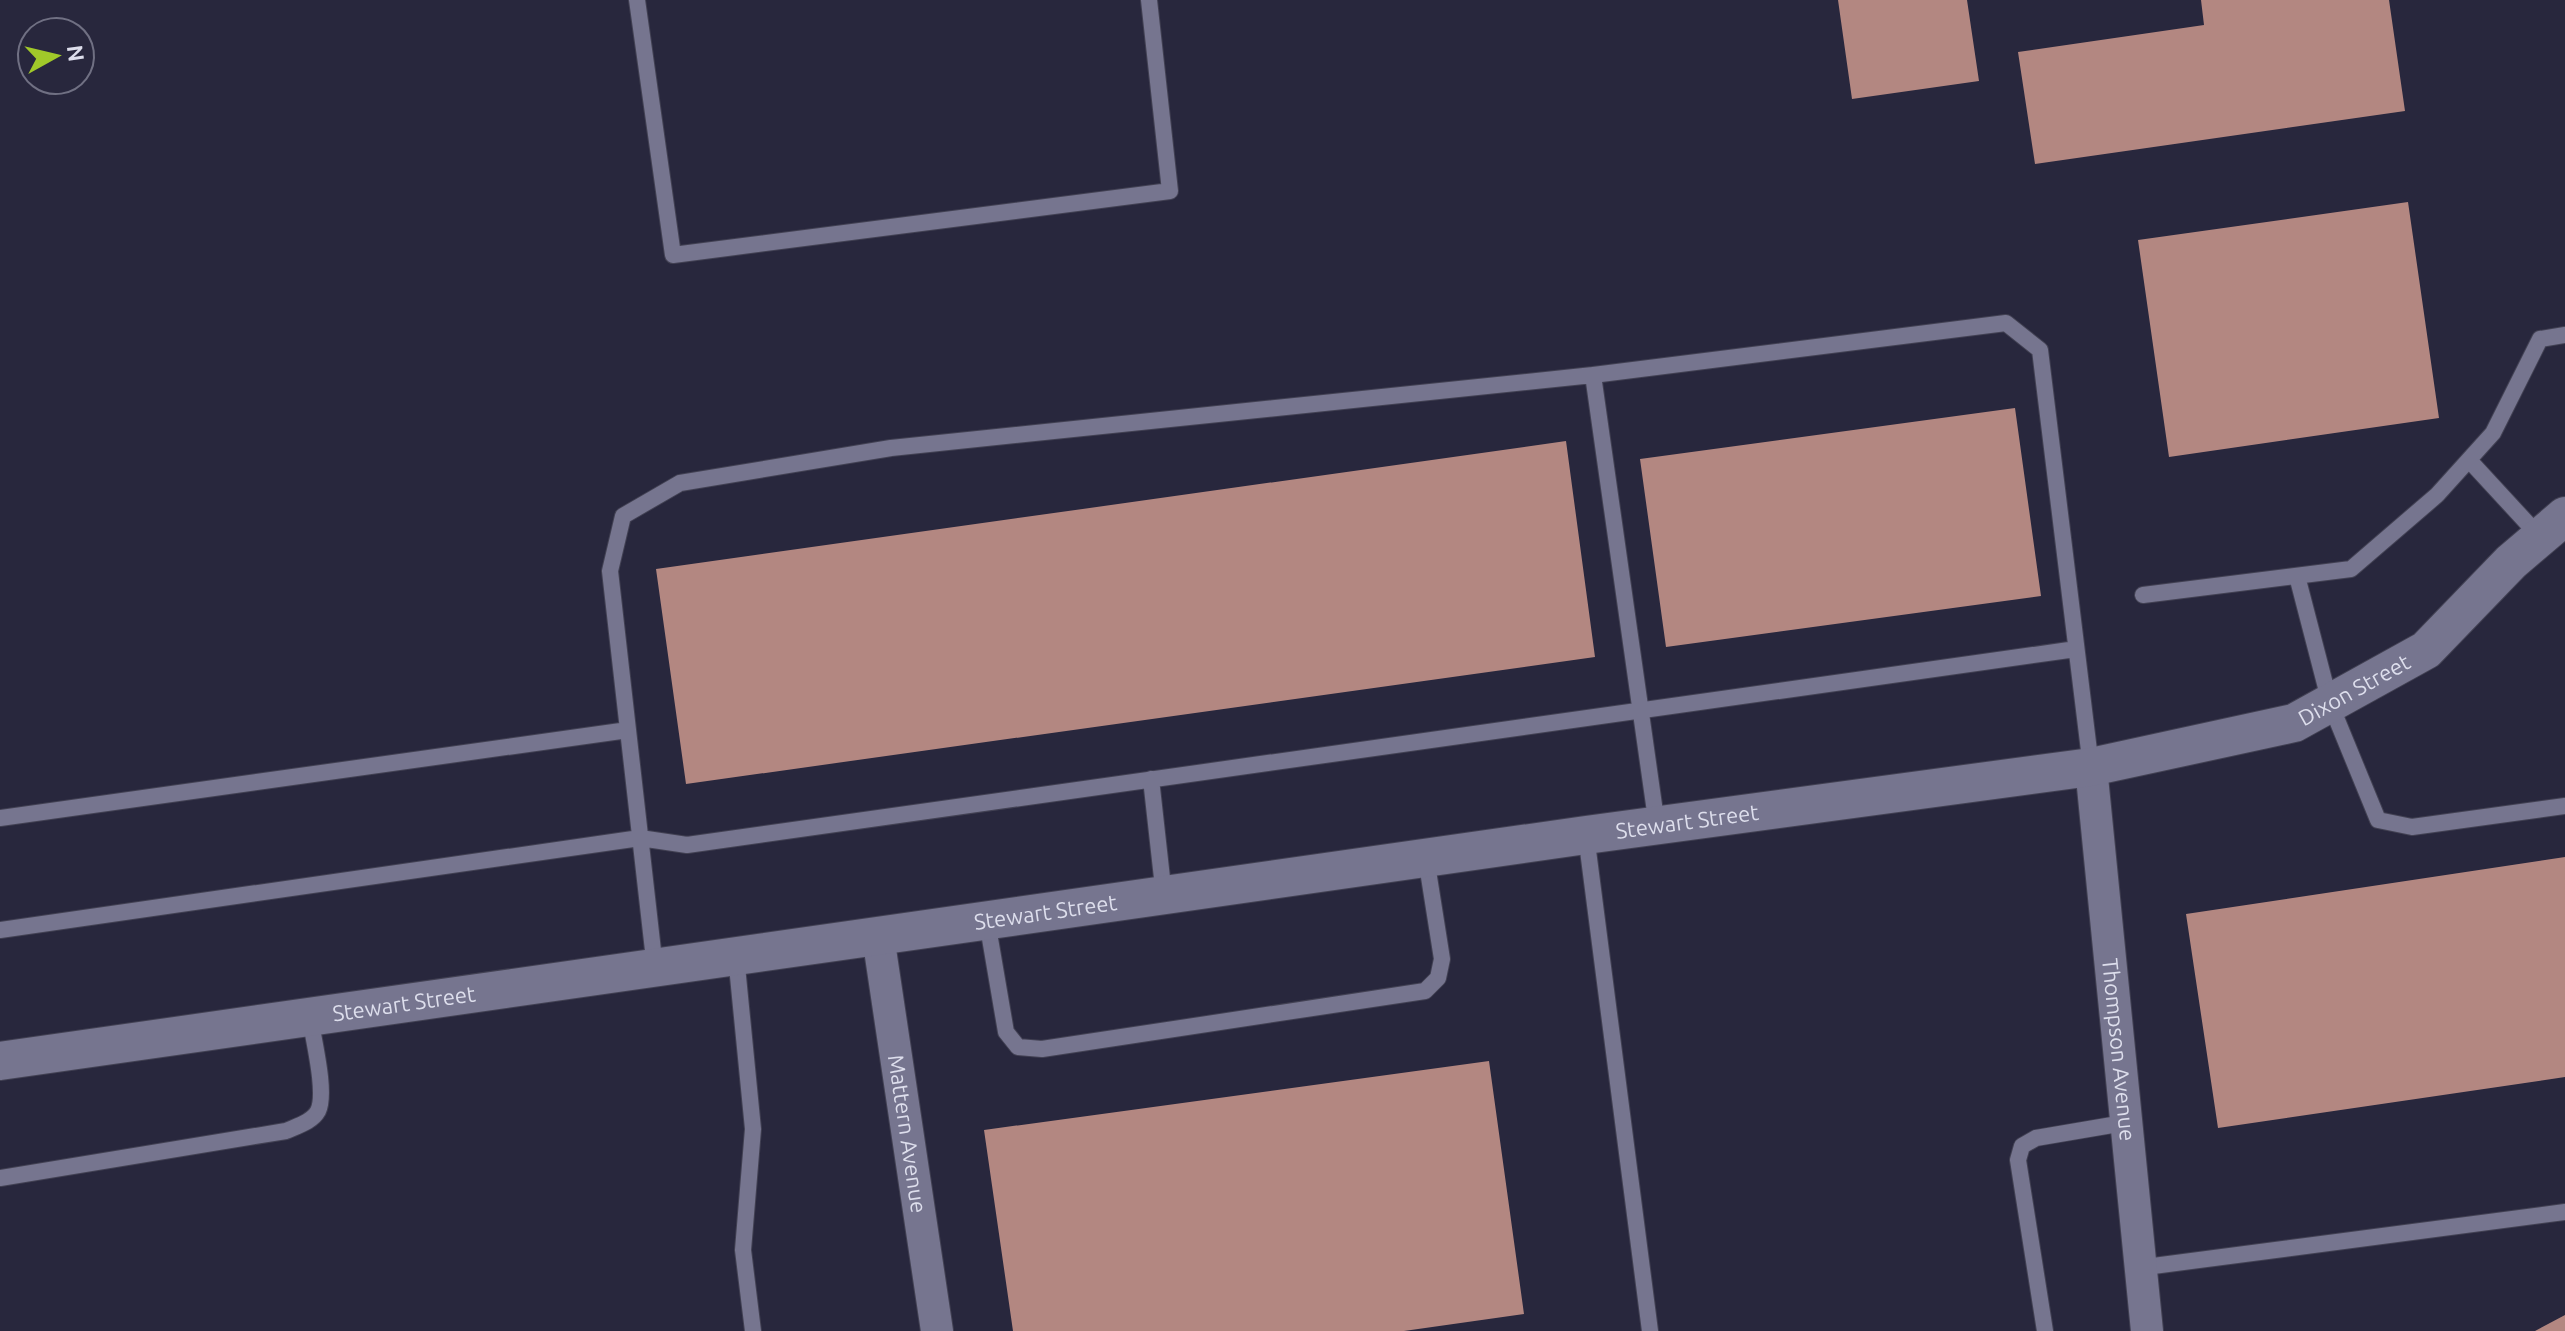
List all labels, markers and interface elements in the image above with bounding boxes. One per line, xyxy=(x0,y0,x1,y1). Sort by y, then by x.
north arrow xyxy=(16,16,96,96)
text: N xyxy=(63,43,90,63)
street label: Dixon Street xyxy=(2294,648,2414,730)
street label: Stewart Street xyxy=(1614,799,1760,843)
street label: Stewart Street xyxy=(972,889,1119,934)
street label: Thompson Avenue xyxy=(2098,957,2141,1142)
street label: Stewart Street xyxy=(331,980,477,1025)
street label: Mattern Avenue xyxy=(884,1053,932,1215)

